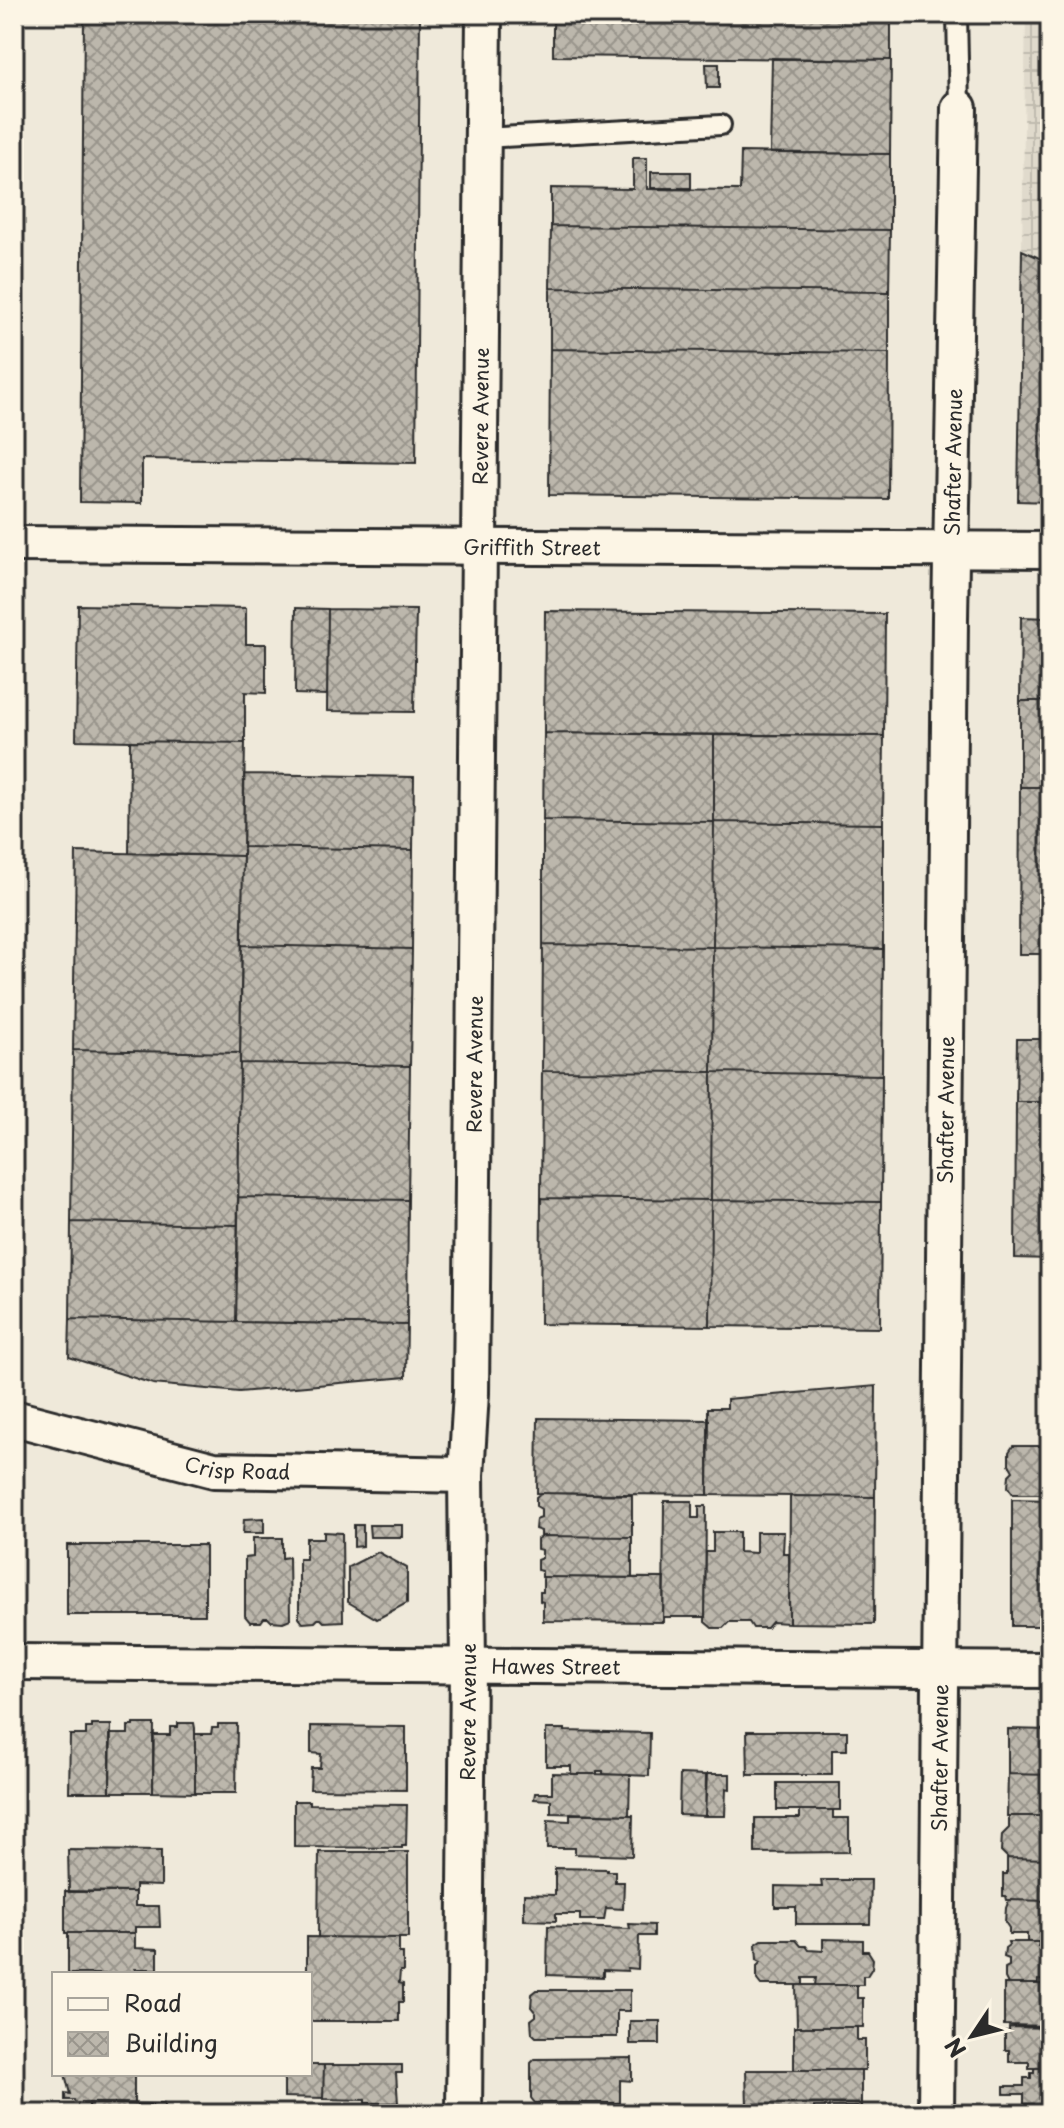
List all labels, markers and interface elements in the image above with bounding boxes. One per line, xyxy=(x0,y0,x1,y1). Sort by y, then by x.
street label: Revere Avenue xyxy=(465,347,496,485)
street label: Shafter Avenue xyxy=(936,388,969,536)
street label: Griffith Street xyxy=(463,532,601,562)
street label: Revere Avenue xyxy=(458,995,490,1133)
street label: Shafter Avenue xyxy=(930,1036,961,1184)
street label: Crisp Road xyxy=(182,1448,291,1487)
street label: Revere Avenue xyxy=(452,1643,483,1781)
street label: Hawes Street xyxy=(491,1651,621,1682)
street label: Shafter Avenue xyxy=(924,1684,955,1832)
legend xyxy=(52,1972,312,2076)
text: Road xyxy=(124,1984,182,2020)
north arrow xyxy=(932,1996,1012,2076)
text: Building xyxy=(124,2024,218,2060)
text: N xyxy=(936,2032,973,2065)

